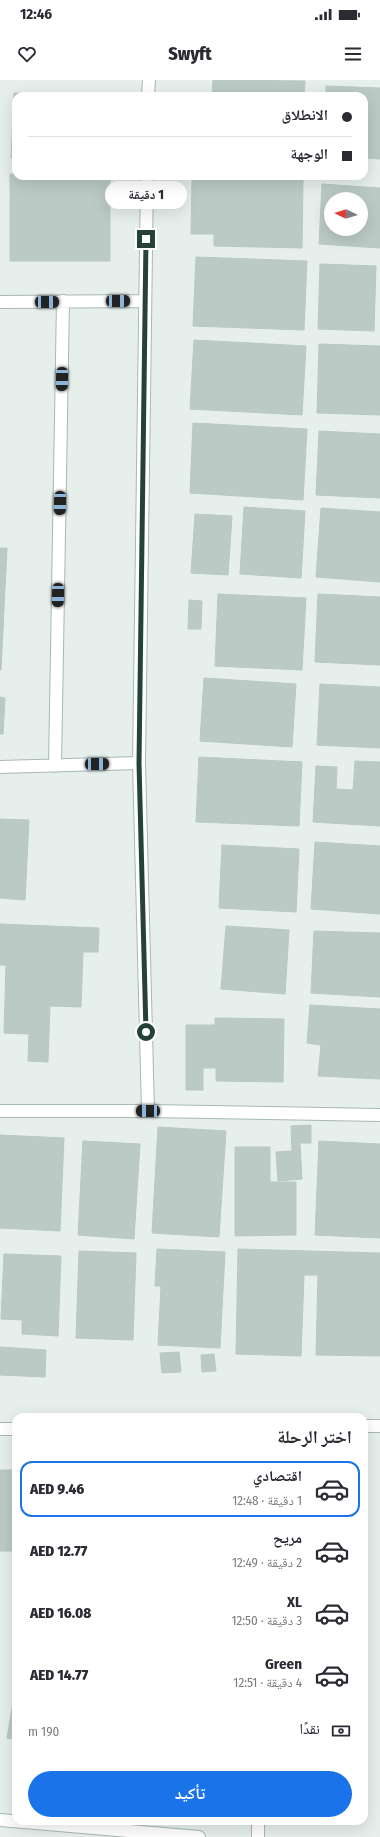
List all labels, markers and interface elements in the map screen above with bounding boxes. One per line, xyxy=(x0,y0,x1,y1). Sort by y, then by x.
text: 12:46 xyxy=(20,5,52,23)
icon: heart xyxy=(16,43,38,65)
text: Swyft xyxy=(168,43,212,65)
icon: menu xyxy=(342,43,364,65)
text: الانطلاق xyxy=(282,106,328,124)
text: الوجهة xyxy=(290,145,328,163)
callout: 1 دقيقة xyxy=(105,181,187,209)
text: 1 دقيقة xyxy=(128,187,164,202)
north arrow xyxy=(324,192,368,236)
map controls xyxy=(324,192,368,236)
route end xyxy=(137,230,155,248)
car xyxy=(106,295,130,307)
car xyxy=(35,296,59,308)
car xyxy=(56,367,68,391)
car xyxy=(54,491,66,515)
car xyxy=(52,583,64,607)
car xyxy=(85,758,109,770)
route start xyxy=(137,1023,155,1041)
car xyxy=(136,1105,160,1117)
text: اختر الرحلة xyxy=(277,1426,352,1448)
text: اقتصادي xyxy=(253,1467,302,1485)
icon: car xyxy=(314,1471,350,1507)
text: AED 9.46 xyxy=(30,1480,84,1498)
text: 1 دقيقة · 12:48 xyxy=(232,1493,302,1508)
text: مريح xyxy=(273,1529,302,1547)
icon: car xyxy=(314,1533,350,1569)
text: AED 12.77 xyxy=(30,1542,87,1560)
text: 2 دقيقة · 12:49 xyxy=(232,1555,302,1570)
text: XL xyxy=(287,1593,302,1611)
icon: car xyxy=(314,1595,350,1631)
text: AED 16.08 xyxy=(30,1604,91,1622)
text: 3 دقيقة · 12:50 xyxy=(231,1613,302,1628)
text: Green xyxy=(265,1655,302,1673)
icon: car xyxy=(314,1657,350,1693)
text: AED 14.77 xyxy=(30,1666,88,1684)
text: 4 دقيقة · 12:51 xyxy=(233,1675,302,1690)
text: نقدًا xyxy=(299,1720,320,1738)
icon: cash xyxy=(330,1720,352,1742)
text: 190 m xyxy=(28,1724,59,1739)
button: تأكيد xyxy=(28,1771,352,1817)

